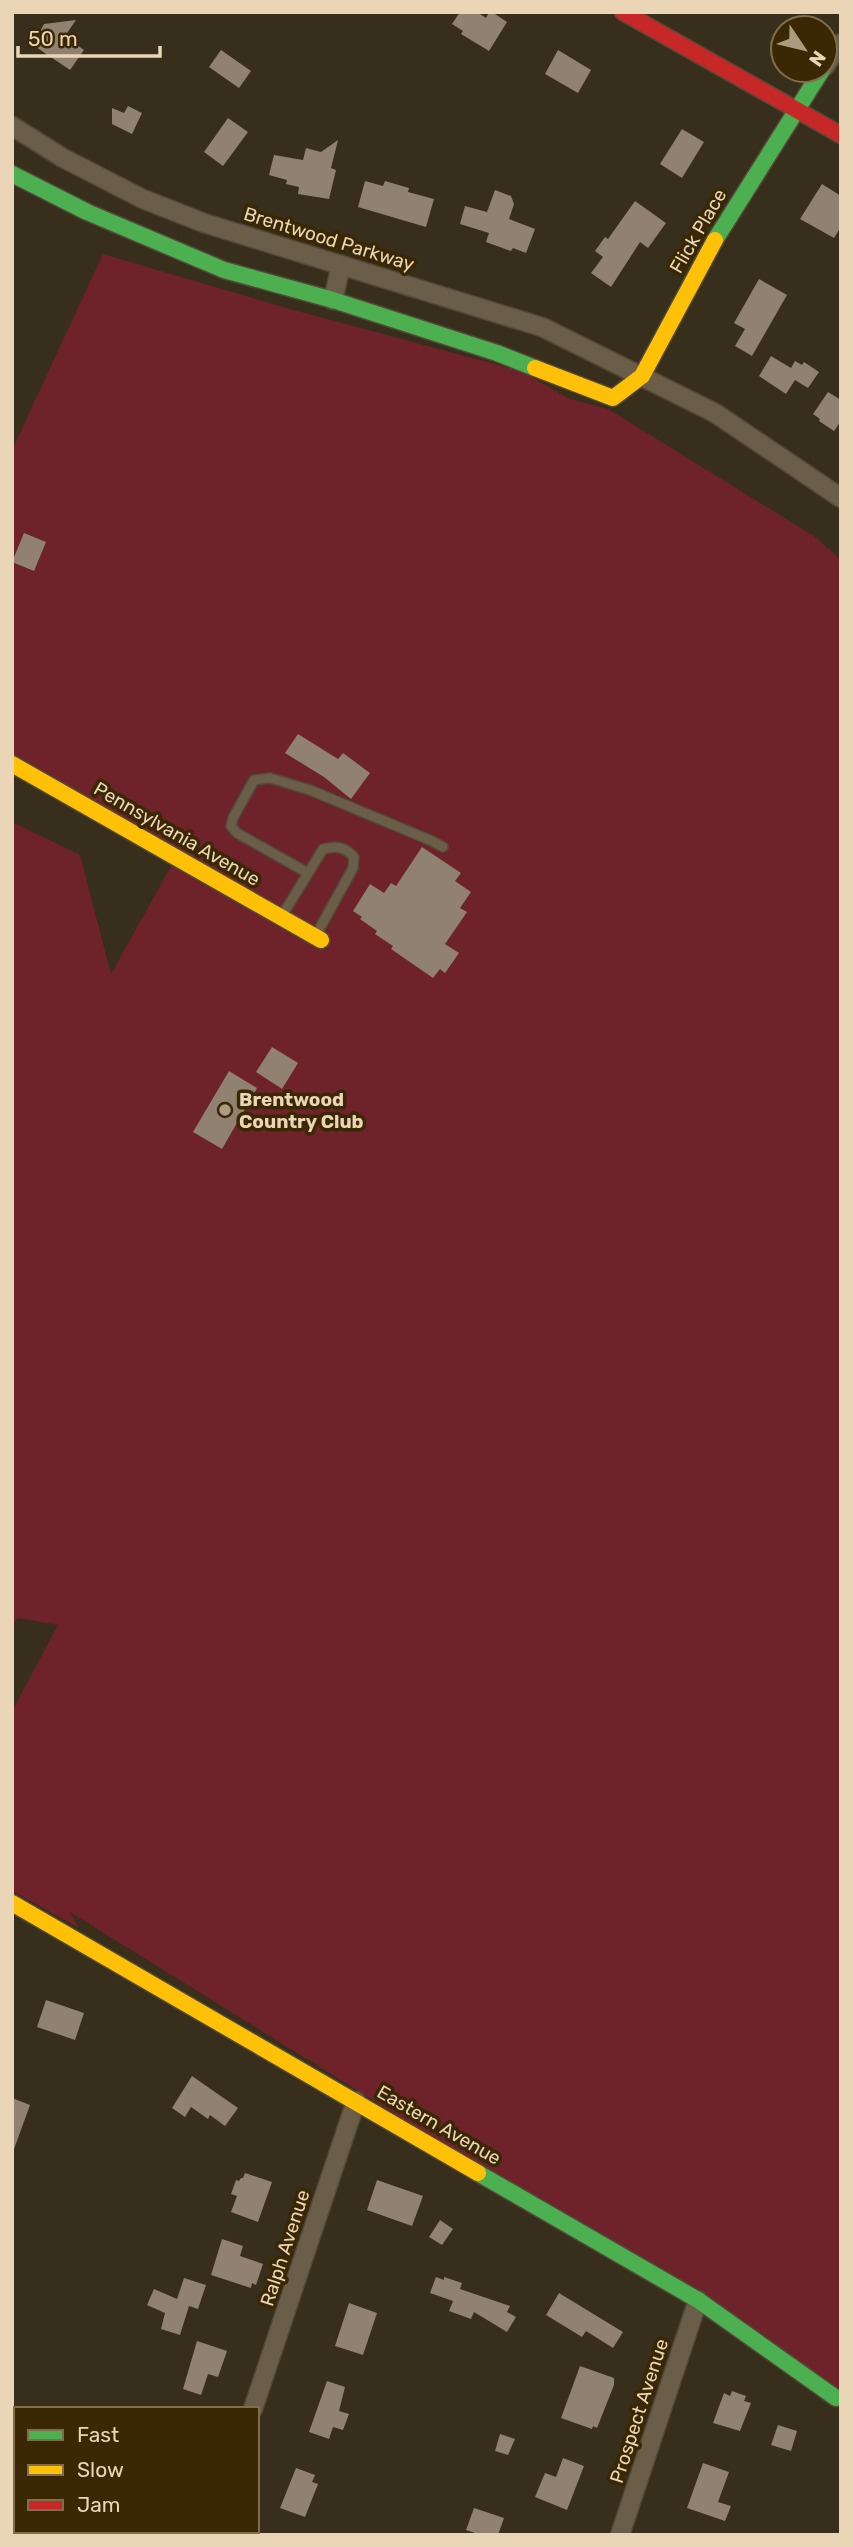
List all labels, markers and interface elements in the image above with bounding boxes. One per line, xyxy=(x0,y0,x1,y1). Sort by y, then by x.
scale bar xyxy=(18,14,159,58)
north arrow xyxy=(769,14,839,84)
text: 50 m xyxy=(28,26,78,51)
text: N xyxy=(804,46,831,71)
street label: Flick Place xyxy=(665,185,731,277)
street label: Brentwood Parkway xyxy=(241,202,417,276)
street label: Pennsylvania Avenue xyxy=(90,777,264,891)
place label: Brentwood Country Club xyxy=(239,1088,364,1133)
marker: Brentwood Country Club xyxy=(217,1102,233,1118)
street label: Eastern Avenue xyxy=(373,2080,505,2170)
street label: Ralph Avenue xyxy=(255,2187,315,2309)
street label: Prospect Avenue xyxy=(605,2336,673,2486)
legend xyxy=(14,2407,259,2533)
text: Fast xyxy=(77,2422,119,2447)
text: Slow xyxy=(77,2457,124,2482)
text: Jam xyxy=(77,2492,121,2517)

